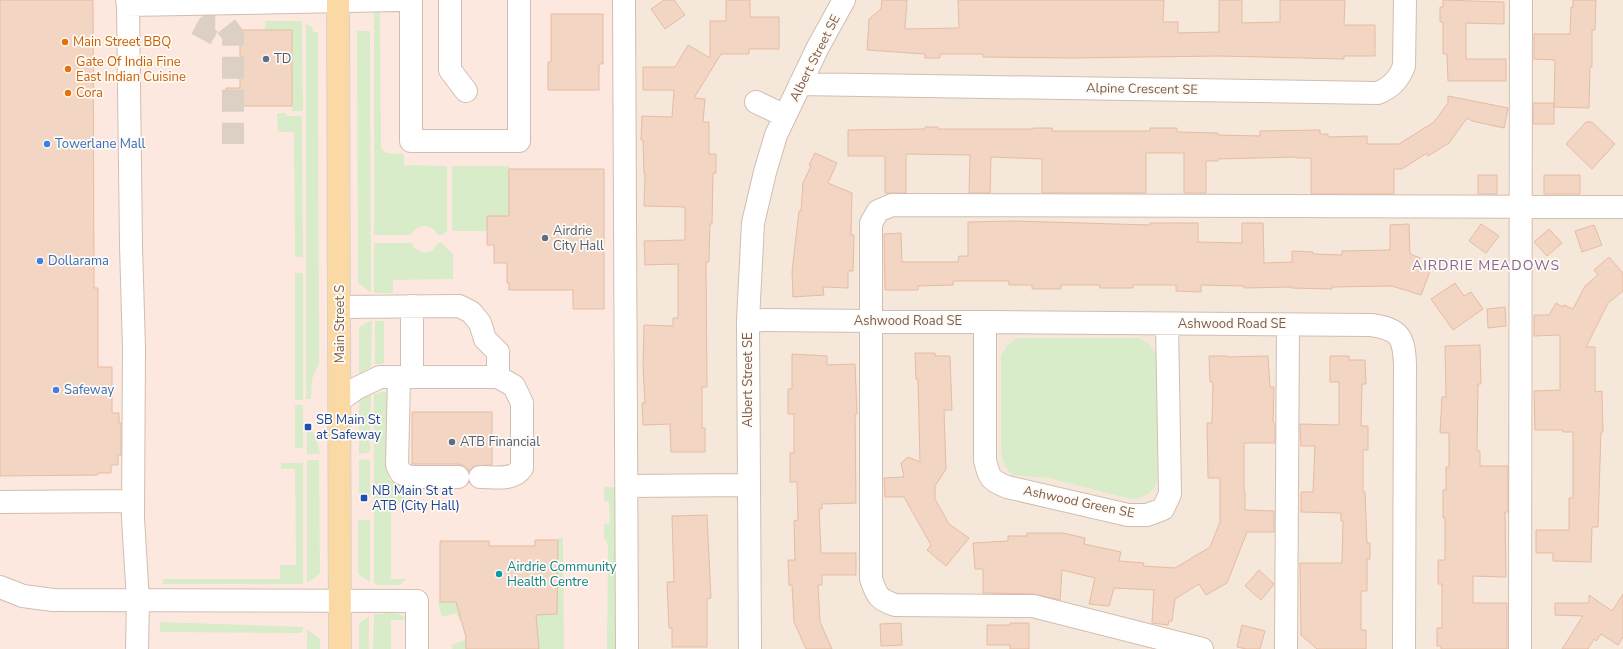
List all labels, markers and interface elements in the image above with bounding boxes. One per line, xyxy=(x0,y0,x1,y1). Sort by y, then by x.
street label: Albert Street SE xyxy=(785,12,845,104)
place label: Main Street BBQ xyxy=(73,33,171,51)
marker: Main Street BBQ xyxy=(60,37,70,47)
place label: TD xyxy=(274,50,291,68)
place label: Gate Of India Fine East Indian Cuisine xyxy=(76,53,186,86)
marker: TD xyxy=(261,54,271,64)
marker: Gate Of India Fine East Indian Cuisine xyxy=(63,64,73,74)
street label: Alpine Crescent SE xyxy=(1086,79,1198,99)
place label: Cora xyxy=(76,84,103,102)
marker: Cora xyxy=(63,88,73,98)
place label: Towerlane Mall xyxy=(55,135,146,153)
marker: Towerlane Mall xyxy=(42,139,52,149)
place label: Airdrie City Hall xyxy=(553,222,604,255)
marker: Airdrie City Hall xyxy=(540,233,550,243)
place label: Dollarama xyxy=(48,252,109,270)
marker: Dollarama xyxy=(35,256,45,266)
district label: AIRDRIE MEADOWS xyxy=(1412,256,1560,275)
street label: Main Street S xyxy=(331,285,349,363)
street label: Ashwood Road SE xyxy=(854,312,962,330)
street label: Ashwood Road SE xyxy=(1178,315,1286,333)
street label: Albert Street SE xyxy=(739,332,757,428)
place label: Safeway xyxy=(64,381,114,399)
marker: Safeway xyxy=(51,385,61,395)
place label: SB Main St at Safeway xyxy=(316,411,381,444)
marker: SB Main St at Safeway xyxy=(303,422,313,432)
place label: ATB Financial xyxy=(460,433,540,451)
marker: ATB Financial xyxy=(447,437,457,447)
street label: Ashwood Green SE xyxy=(1022,481,1136,523)
place label: NB Main St at ATB (City Hall) xyxy=(372,482,460,515)
marker: NB Main St at ATB (City Hall) xyxy=(359,493,369,503)
place label: Airdrie Community Health Centre xyxy=(507,558,617,591)
marker: Airdrie Community Health Centre xyxy=(494,569,504,579)

